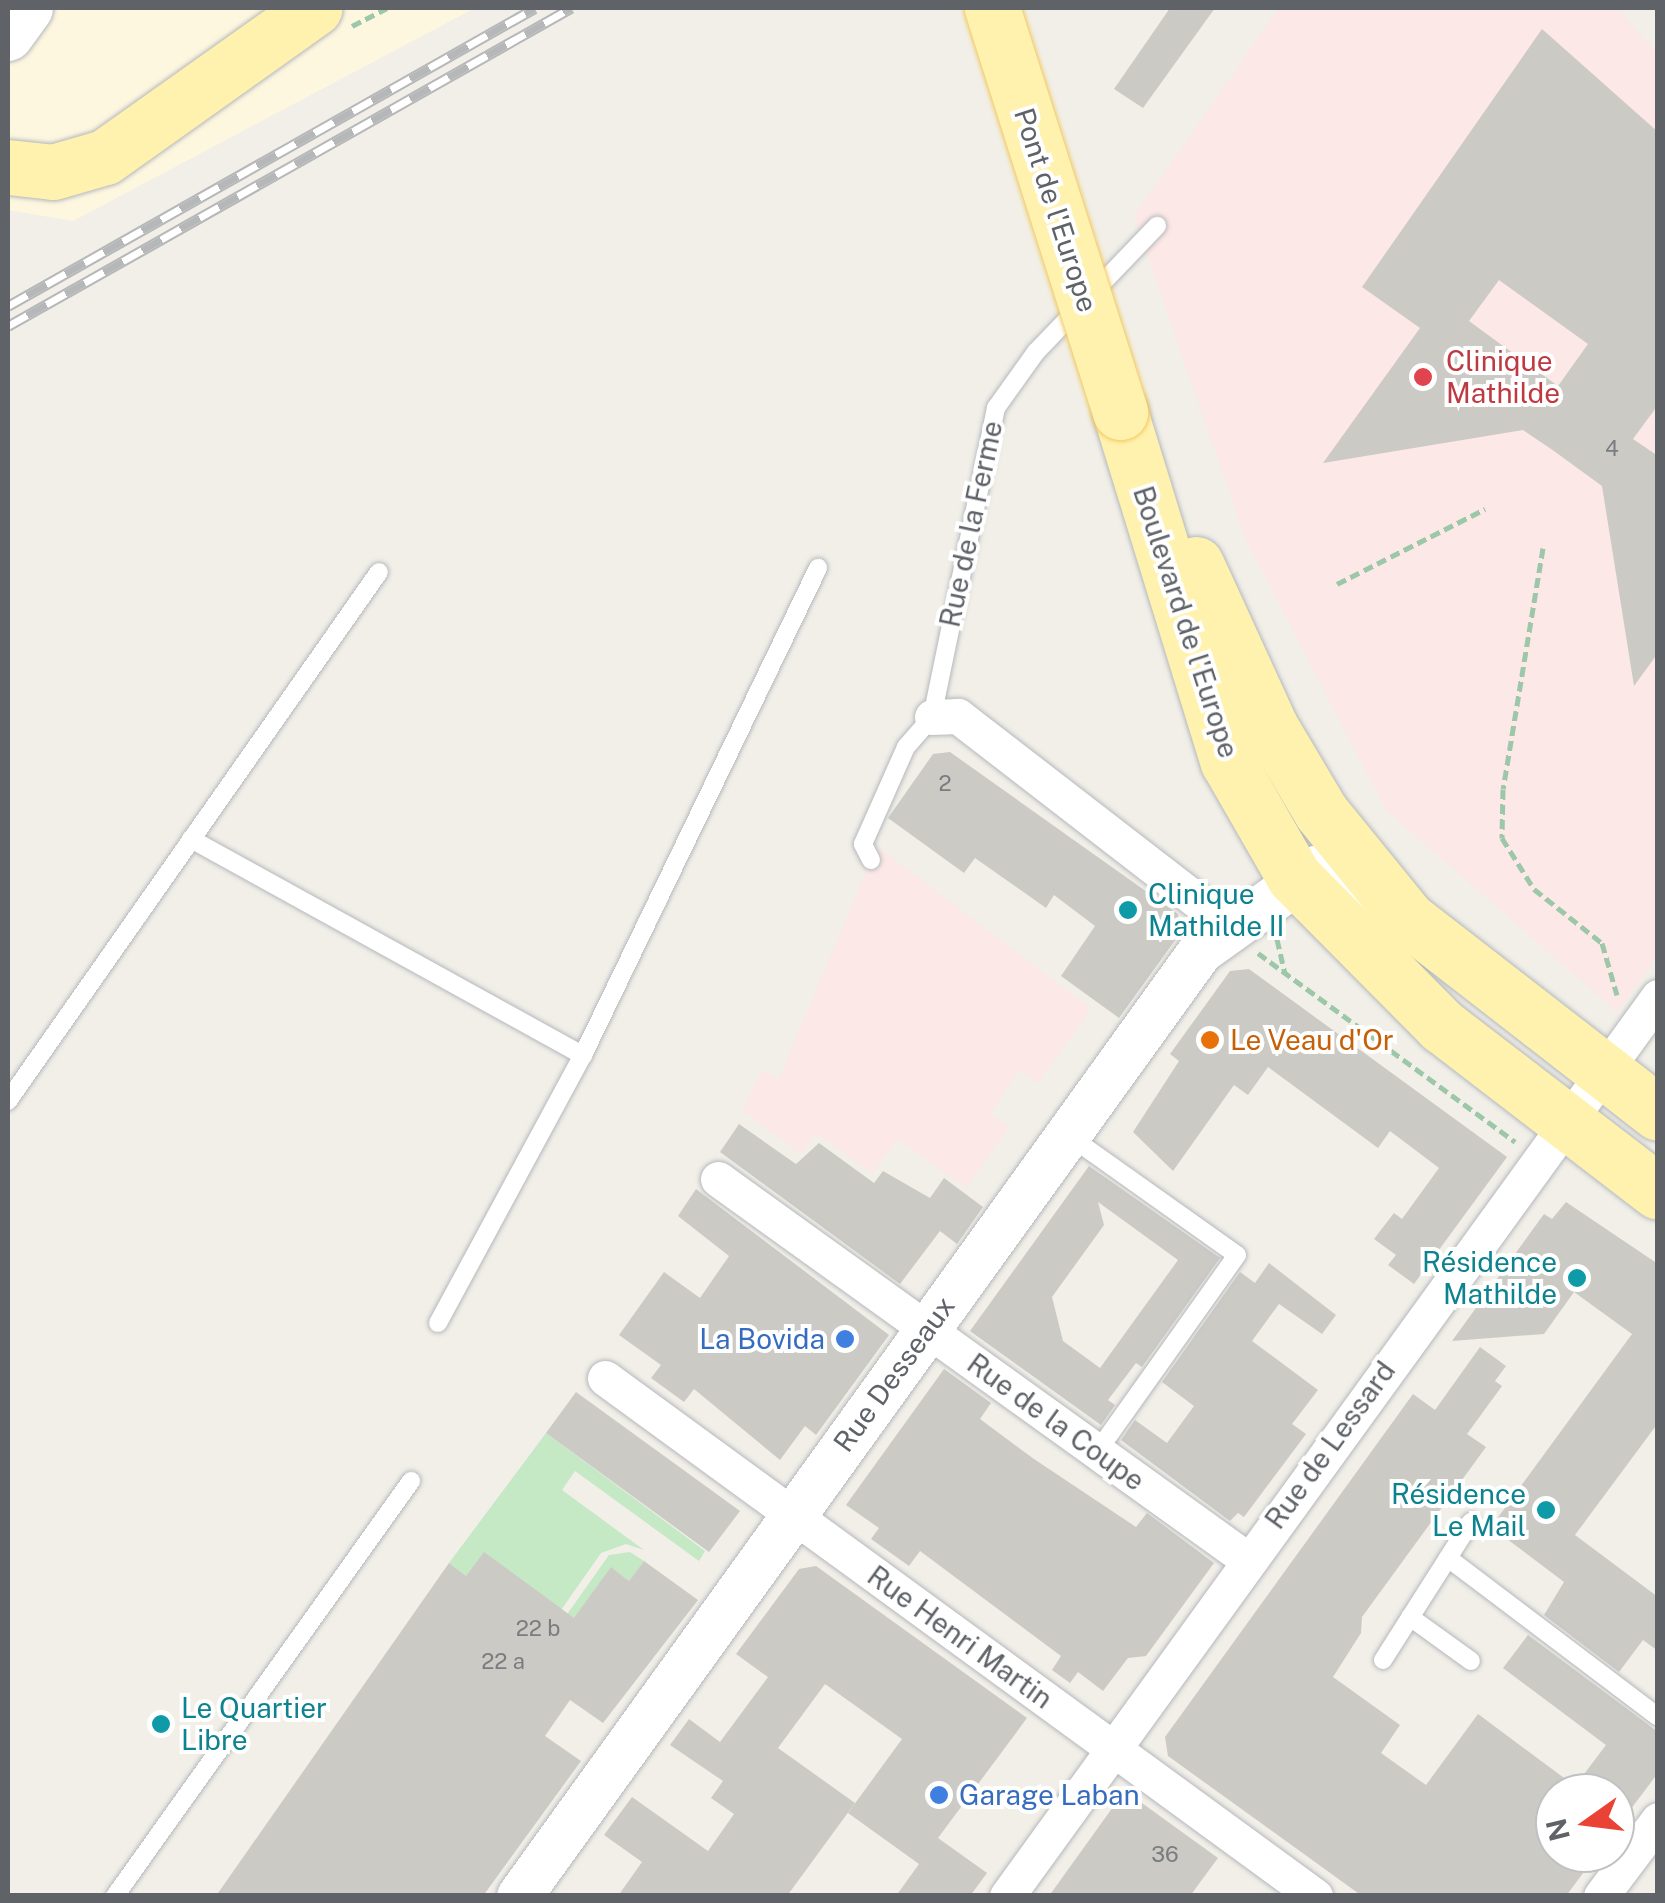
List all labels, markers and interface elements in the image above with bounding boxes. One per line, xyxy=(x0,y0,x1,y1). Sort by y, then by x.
street label: Pont de l'Europe xyxy=(1007,104,1105,316)
place label: Clinique Mathilde xyxy=(1446,344,1560,410)
marker: Clinique Mathilde xyxy=(1410,364,1436,390)
street label: Rue de la Ferme xyxy=(933,417,1009,631)
house number: 4 xyxy=(1605,436,1619,462)
street label: Boulevard de l'Europe xyxy=(1126,482,1246,762)
house number: 2 xyxy=(938,771,952,797)
place label: Clinique Mathilde II xyxy=(1148,877,1285,943)
marker: Clinique Mathilde II xyxy=(1117,899,1139,921)
place label: Le Veau d'Or xyxy=(1230,1023,1395,1057)
marker: Le Veau d'Or xyxy=(1199,1029,1221,1051)
place label: Résidence Mathilde xyxy=(1422,1245,1557,1311)
marker: Résidence Mathilde xyxy=(1566,1267,1588,1289)
street label: Rue Desseaux xyxy=(826,1290,962,1458)
place label: La Bovida xyxy=(699,1322,825,1356)
marker: La Bovida xyxy=(834,1328,856,1350)
street label: Rue de la Coupe xyxy=(961,1346,1151,1498)
street label: Rue de Lessard xyxy=(1258,1354,1402,1536)
place label: Résidence Le Mail xyxy=(1391,1477,1526,1543)
marker: Résidence Le Mail xyxy=(1535,1499,1557,1521)
street label: Rue Henri Martin xyxy=(861,1559,1059,1715)
house number: 22 b xyxy=(516,1616,560,1642)
house number: 22 a xyxy=(481,1649,525,1675)
place label: Le Quartier Libre xyxy=(181,1691,327,1757)
marker: Le Quartier Libre xyxy=(150,1713,172,1735)
north arrow xyxy=(1535,1773,1635,1873)
place label: Garage Laban xyxy=(959,1778,1140,1812)
marker: Garage Laban xyxy=(928,1784,950,1806)
text: N xyxy=(1539,1815,1576,1845)
house number: 36 xyxy=(1151,1842,1179,1868)

